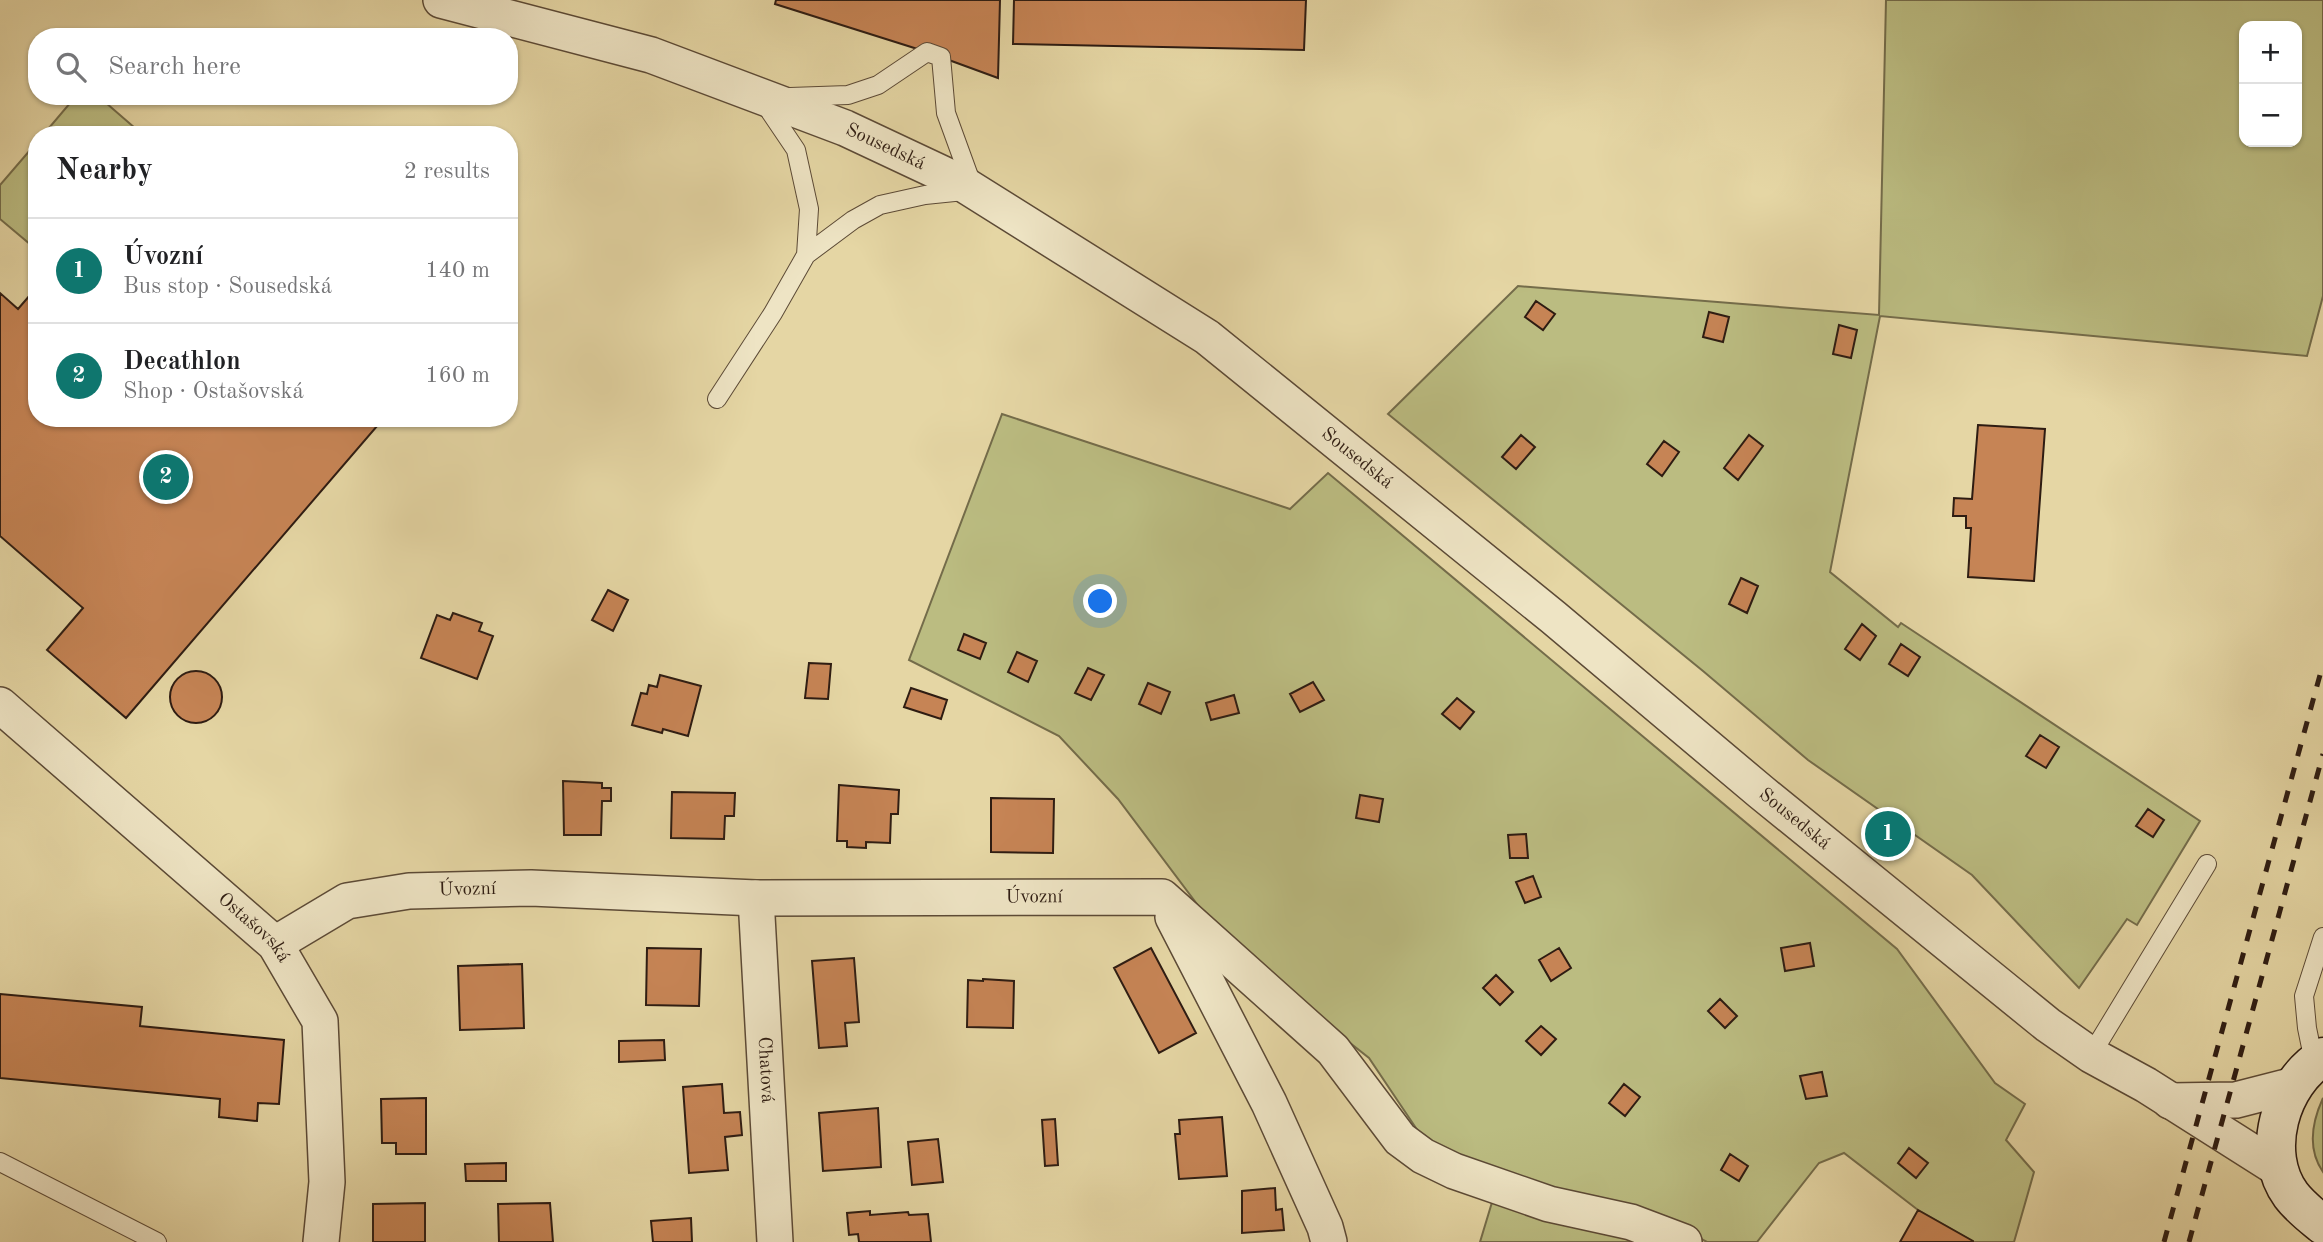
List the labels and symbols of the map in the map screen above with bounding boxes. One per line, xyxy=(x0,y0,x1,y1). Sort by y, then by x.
street label: Sousedská xyxy=(843,120,929,174)
street label: Sousedská xyxy=(1318,424,1397,493)
pin: 2 xyxy=(143,451,189,503)
your location xyxy=(1083,584,1117,618)
street label: Sousedská xyxy=(1755,785,1834,854)
pin: 1 xyxy=(1865,808,1911,860)
street label: Úvozní xyxy=(438,875,497,900)
street label: Úvozní xyxy=(1005,883,1064,907)
street label: Ostašovská xyxy=(214,889,293,966)
street label: Chatová xyxy=(754,1036,777,1104)

